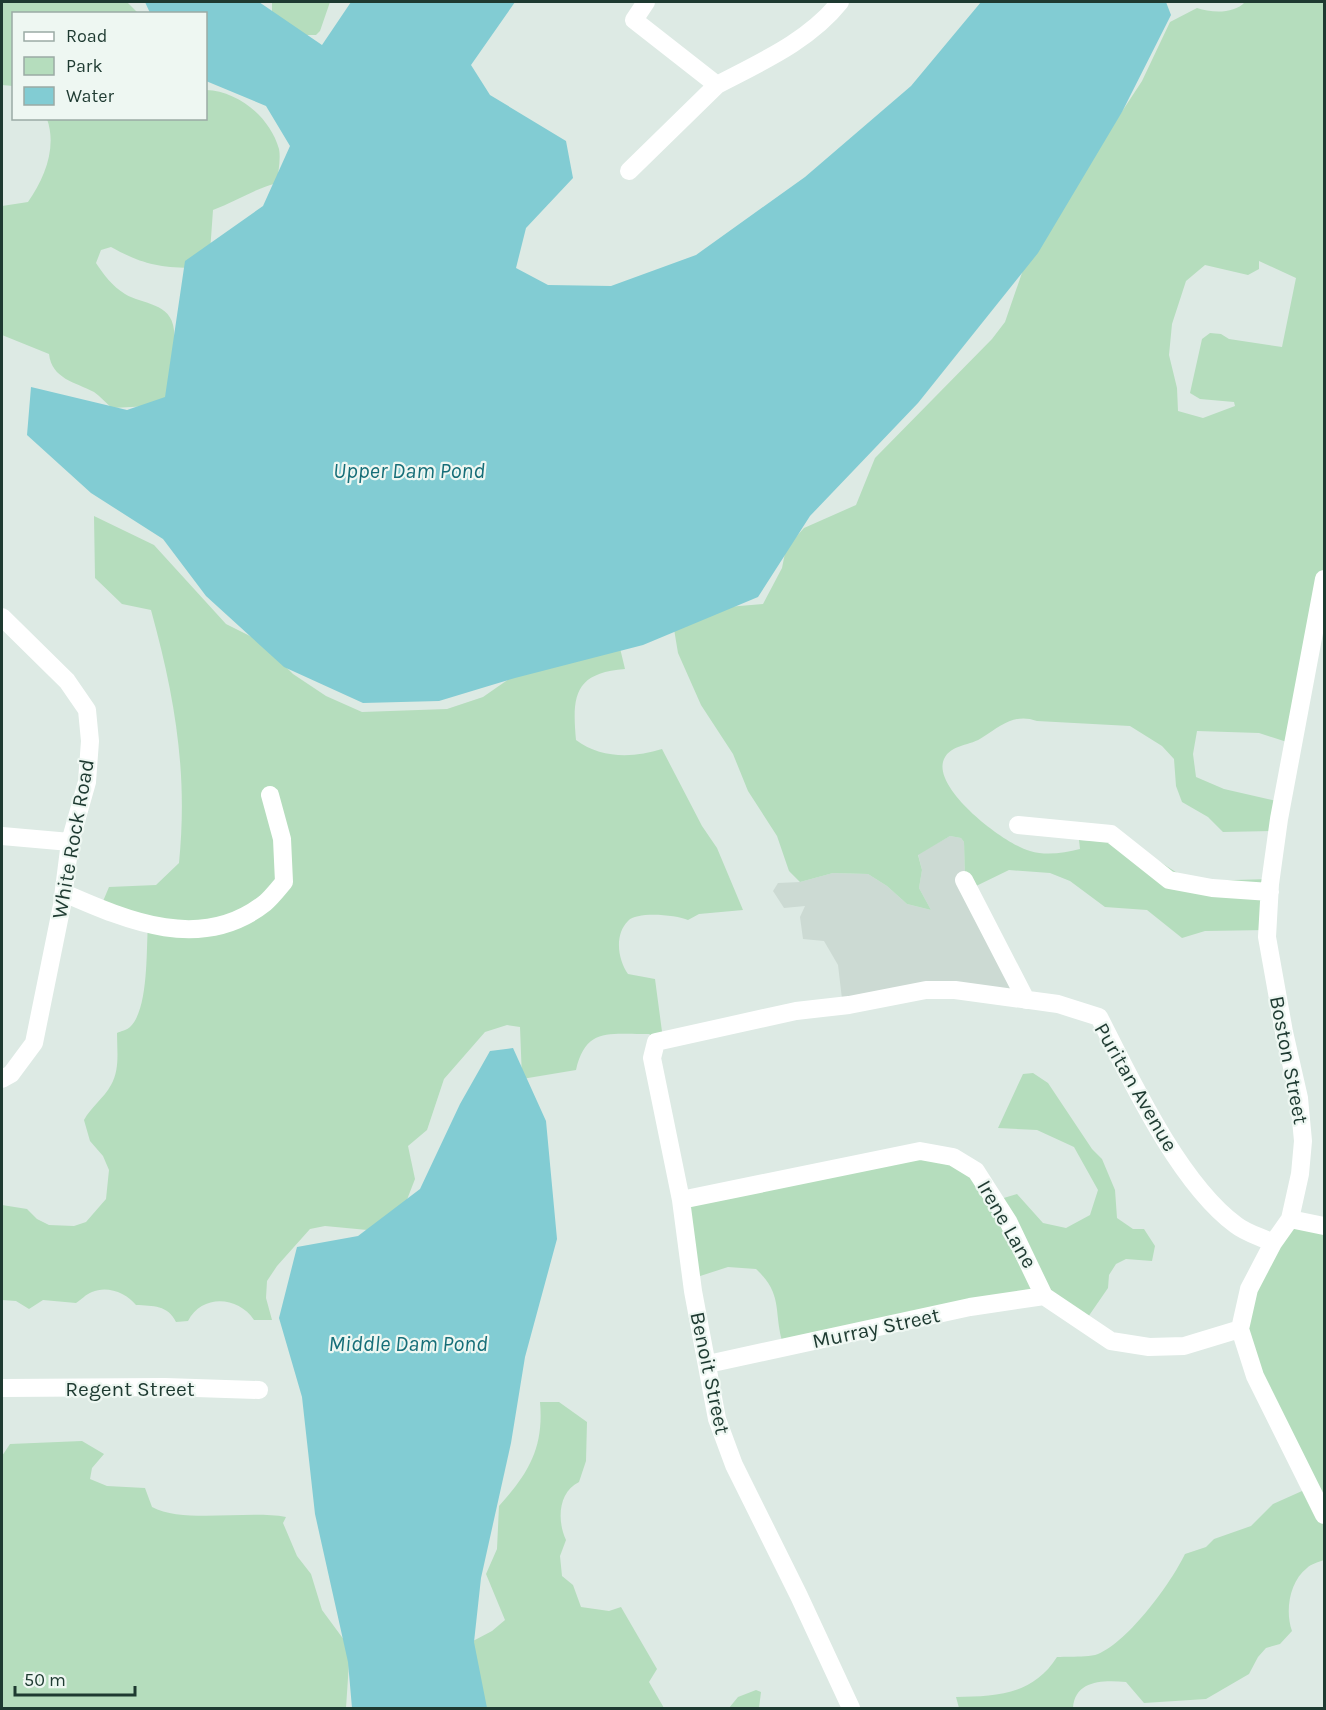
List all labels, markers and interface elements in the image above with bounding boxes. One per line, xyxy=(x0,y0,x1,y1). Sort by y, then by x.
legend xyxy=(12,12,207,120)
text: Road xyxy=(66,25,107,47)
text: Park xyxy=(66,55,103,77)
text: Water xyxy=(66,85,114,107)
water label: Upper Dam Pond xyxy=(333,458,485,484)
street label: White Rock Road xyxy=(47,757,99,921)
street label: Boston Street xyxy=(1265,994,1313,1126)
street label: Puritan Avenue xyxy=(1090,1018,1182,1156)
street label: Irene Lane xyxy=(972,1176,1042,1272)
street label: Murray Street xyxy=(810,1303,942,1353)
street label: Benoit Street xyxy=(685,1309,735,1437)
water label: Middle Dam Pond xyxy=(328,1331,488,1357)
street label: Regent Street xyxy=(65,1377,195,1401)
scale bar xyxy=(15,1659,135,1697)
text: 50 m xyxy=(24,1669,66,1691)

